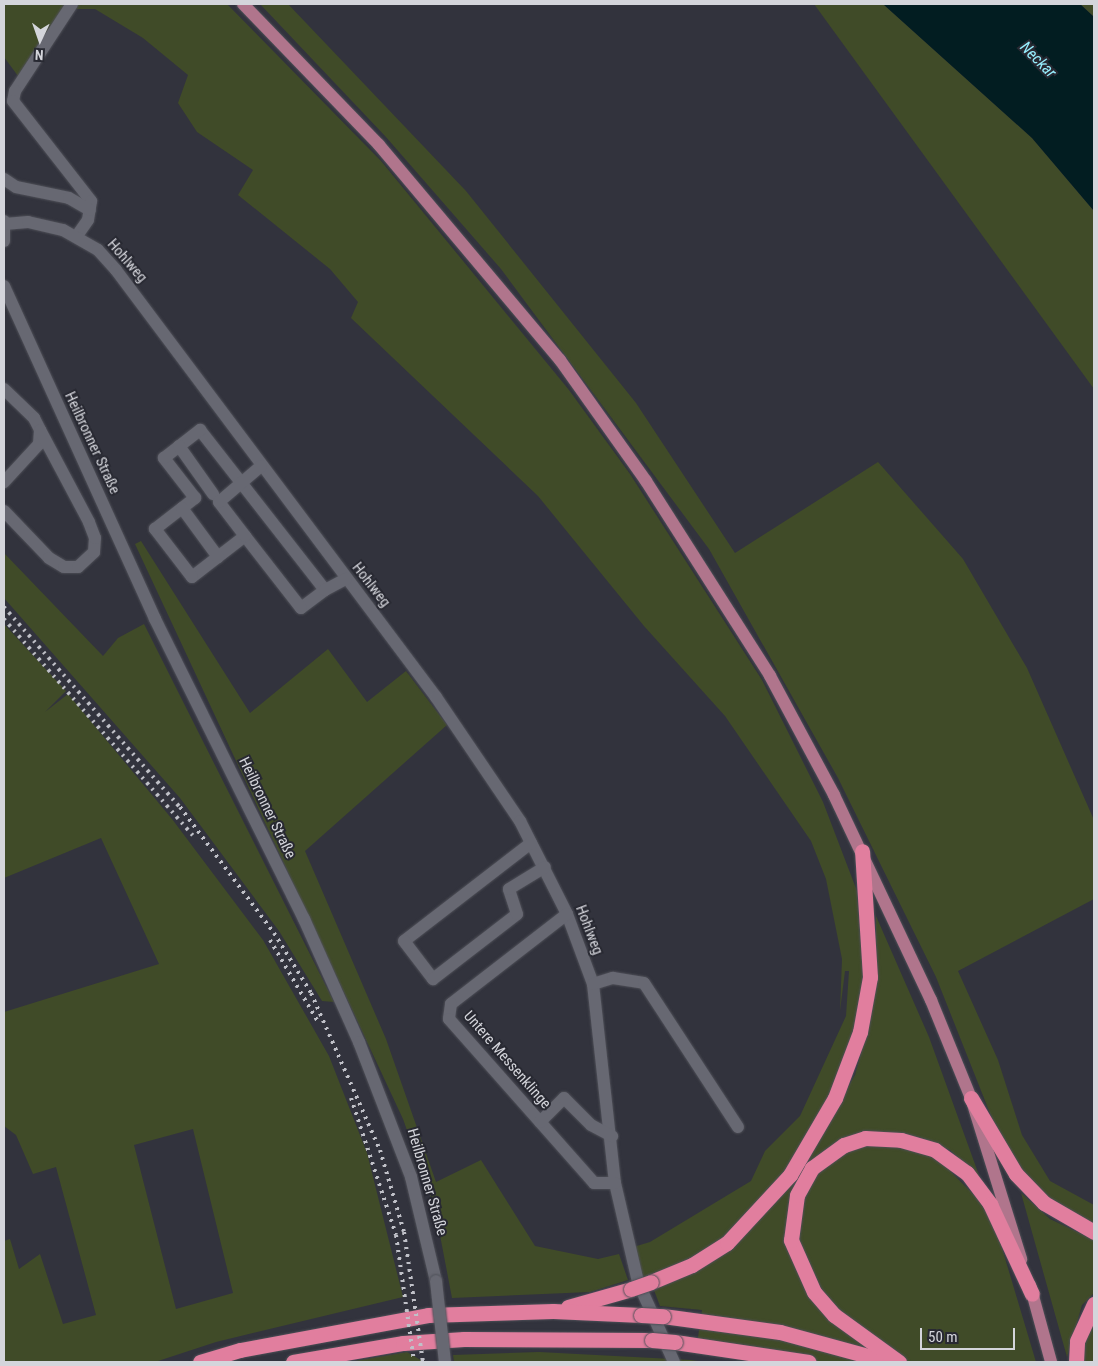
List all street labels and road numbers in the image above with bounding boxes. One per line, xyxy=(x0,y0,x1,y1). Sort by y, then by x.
street label: Hohlweg xyxy=(103,236,151,286)
street label: Heilbronner Straße xyxy=(60,389,124,497)
street label: Hohlweg xyxy=(348,559,394,611)
street label: Heilbronner Straße xyxy=(235,754,299,862)
street label: Hohlweg xyxy=(571,903,607,957)
street label: Untere Messenklinge xyxy=(460,1007,554,1113)
street label: Heilbronner Straße xyxy=(403,1126,451,1238)

